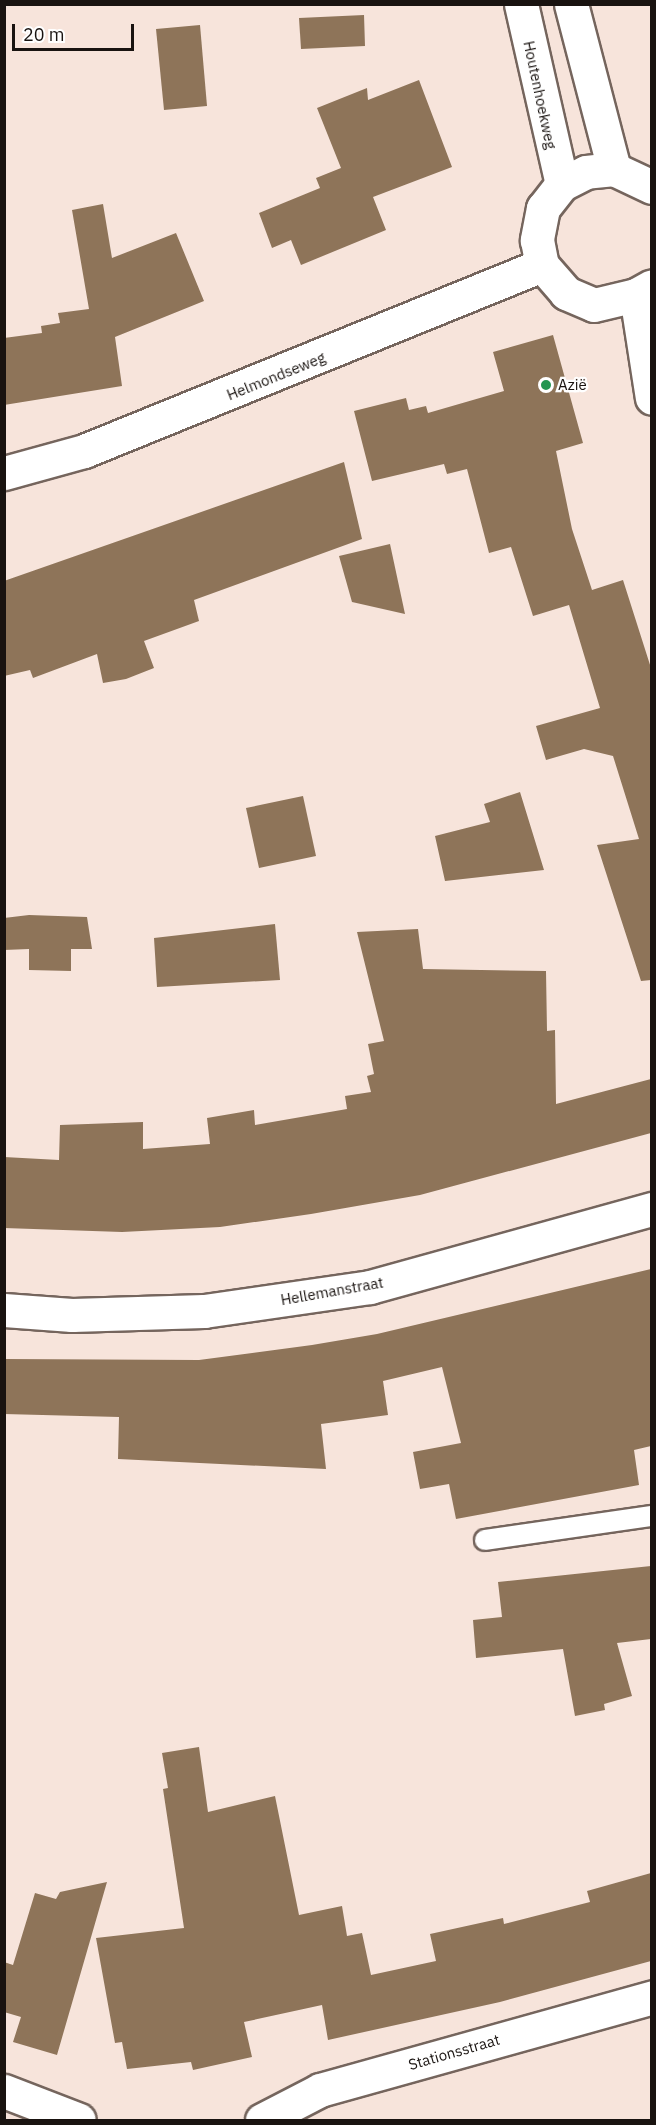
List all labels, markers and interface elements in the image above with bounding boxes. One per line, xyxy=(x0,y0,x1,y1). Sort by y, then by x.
scale bar xyxy=(15,12,136,50)
text: 20 m xyxy=(23,23,65,46)
street label: Houtenhoekweg xyxy=(520,39,560,151)
street label: Helmondseweg xyxy=(224,348,328,404)
place label: Azië xyxy=(558,376,587,394)
marker: Azië xyxy=(539,378,553,392)
street label: Hellemanstraat xyxy=(279,1273,385,1309)
street label: Stationsstraat xyxy=(406,2030,502,2074)

